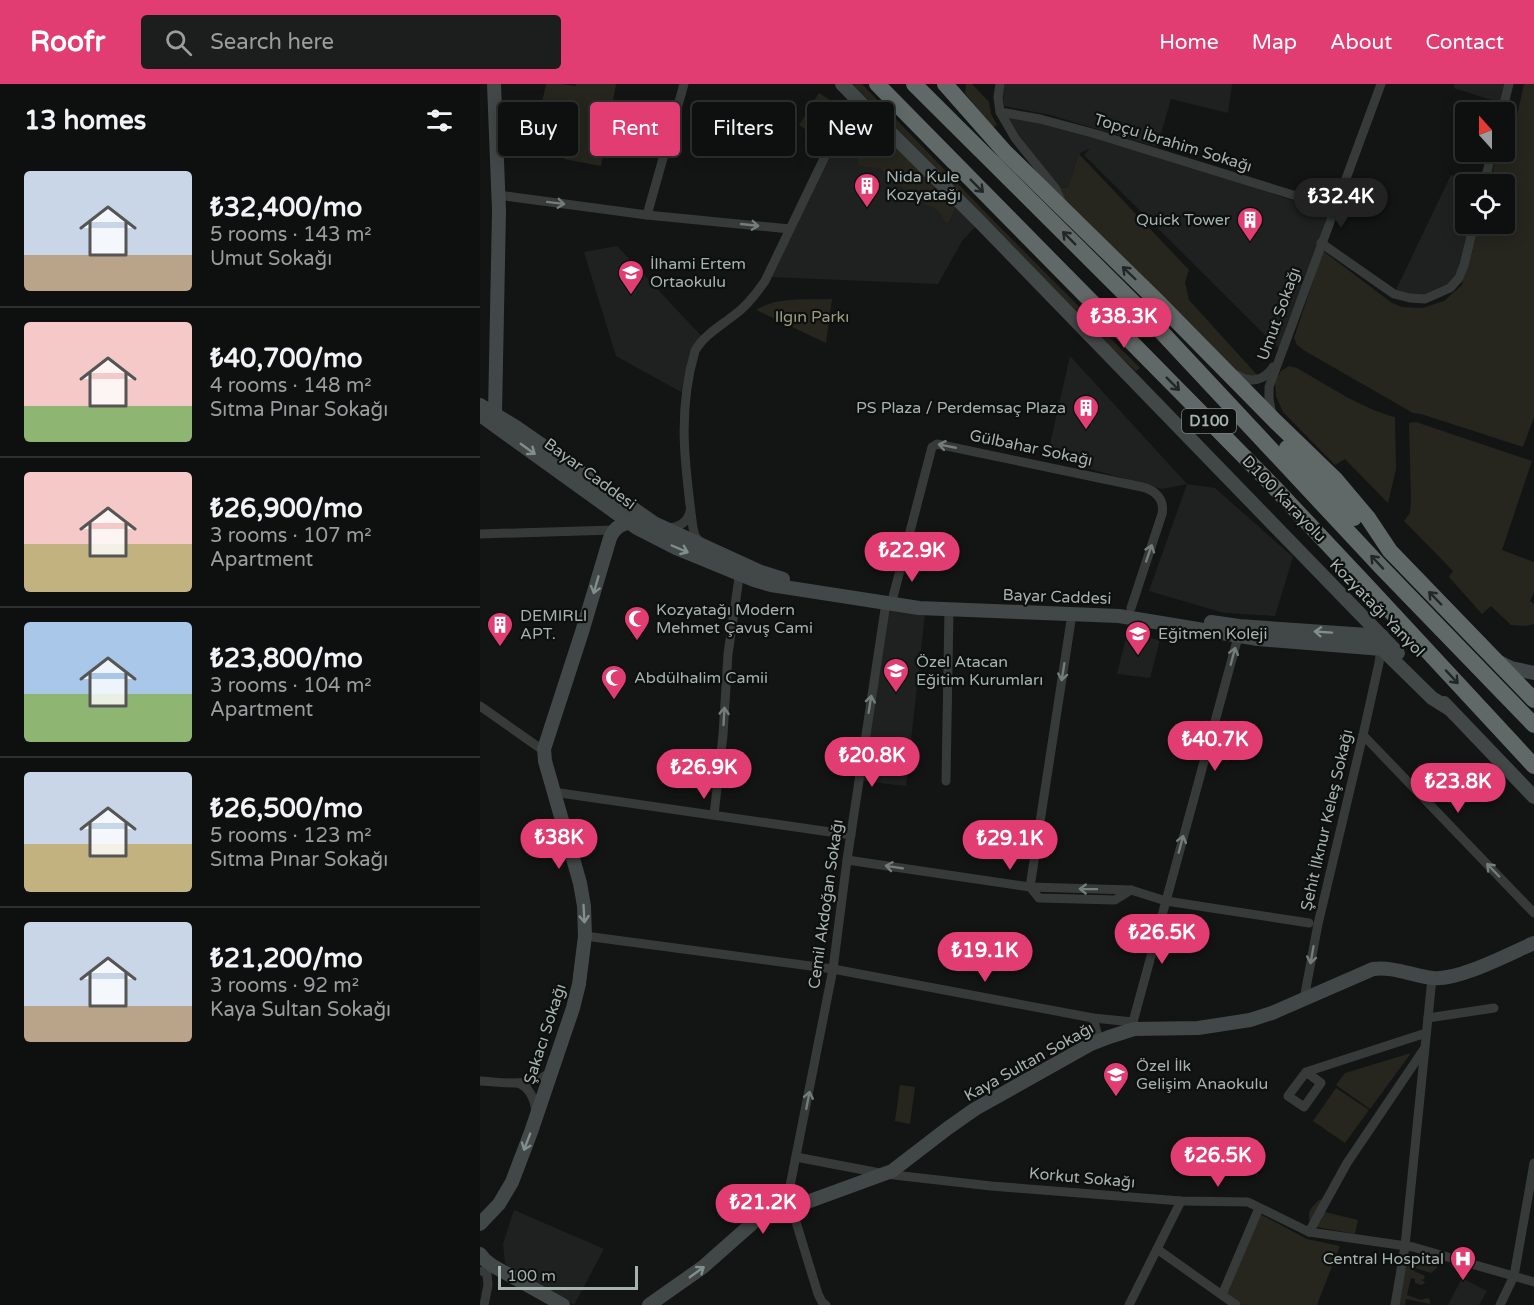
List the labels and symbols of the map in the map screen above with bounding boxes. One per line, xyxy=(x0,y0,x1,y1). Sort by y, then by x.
north arrow xyxy=(1455,102,1515,162)
street label: Topçu İbrahim Sokağı xyxy=(1091,109,1255,177)
place label: Nida Kule Kozyatağı xyxy=(886,167,961,205)
building icon: Nida Kule Kozyatağı xyxy=(852,171,882,209)
one-way arrow xyxy=(970,178,984,193)
pin: ₺32.4K xyxy=(1292,178,1390,229)
one-way arrow xyxy=(546,198,566,209)
building icon: Quick Tower xyxy=(1235,205,1265,243)
place label: Quick Tower xyxy=(1136,210,1231,230)
one-way arrow xyxy=(740,220,759,231)
one-way arrow xyxy=(1061,231,1076,246)
place label: İlhami Ertem Ortaokulu xyxy=(650,254,746,292)
school or university icon: İlhami Ertem Ortaokulu xyxy=(616,258,646,296)
street label: Umut Sokağı xyxy=(1253,265,1305,363)
one-way arrow xyxy=(1121,266,1136,281)
pin: ₺38.3K xyxy=(1075,298,1173,349)
park label: Ilgın Parkı xyxy=(775,307,849,327)
one-way arrow xyxy=(1165,377,1180,392)
building icon: PS Plaza / Perdemsaç Plaza xyxy=(1071,393,1101,431)
place label: PS Plaza / Perdemsaç Plaza xyxy=(856,398,1066,418)
road number: D100 xyxy=(1182,409,1236,433)
street label: Gülbahar Sokağı xyxy=(968,425,1094,471)
street label: Bayar Caddesi xyxy=(540,434,640,514)
one-way arrow xyxy=(937,440,957,451)
one-way arrow xyxy=(519,443,535,455)
street label: D100 Karayolu xyxy=(1238,451,1330,547)
pin: ₺22.9K xyxy=(863,532,961,583)
one-way arrow xyxy=(670,544,689,555)
one-way arrow xyxy=(1145,544,1156,563)
street label: Kozyatağı Yanyol xyxy=(1325,555,1429,661)
one-way arrow xyxy=(1369,555,1384,570)
one-way arrow xyxy=(590,576,601,595)
street label: Bayar Caddesi xyxy=(1002,585,1112,609)
one-way arrow xyxy=(1428,591,1442,606)
place label: Kozyatağı Modern Mehmet Çavuş Cami xyxy=(656,600,813,638)
mosque icon: Kozyatağı Modern Mehmet Çavuş Cami xyxy=(622,604,652,642)
place label: DEMIRLI APT. xyxy=(520,606,587,644)
building icon: DEMIRLI APT. xyxy=(485,610,515,648)
school or university icon: Eğitmen Koleji xyxy=(1123,619,1153,657)
place label: Eğitmen Koleji xyxy=(1158,624,1267,644)
one-way arrow xyxy=(1314,627,1334,638)
one-way arrow xyxy=(1227,647,1239,666)
place label: Özel Atacan Eğitim Kurumları xyxy=(916,652,1043,690)
school or university icon: Özel Atacan Eğitim Kurumları xyxy=(881,656,911,694)
one-way arrow xyxy=(1057,661,1068,681)
mosque icon: Abdülhalim Camii xyxy=(599,663,629,701)
place label: Abdülhalim Camii xyxy=(634,668,768,688)
one-way arrow xyxy=(1445,670,1460,685)
one-way arrow xyxy=(865,694,876,714)
one-way arrow xyxy=(719,706,730,726)
pin: ₺40.7K xyxy=(1166,721,1264,772)
street label: Şehit İlknur Keleş Sokağı xyxy=(1296,727,1358,913)
pin: ₺20.8K xyxy=(823,737,921,788)
pin: ₺26.9K xyxy=(655,749,753,800)
pin: ₺23.8K xyxy=(1409,763,1507,814)
street label: Cemil Akdoğan Sokağı xyxy=(804,818,848,990)
pin: ₺38K xyxy=(523,819,595,870)
pin: ₺29.1K xyxy=(961,820,1059,871)
one-way arrow xyxy=(1176,835,1187,854)
one-way arrow xyxy=(885,861,905,872)
one-way arrow xyxy=(1486,863,1501,878)
one-way arrow xyxy=(1078,883,1098,894)
one-way arrow xyxy=(579,904,590,924)
pin: ₺26.5K xyxy=(1113,914,1211,965)
pin: ₺19.1K xyxy=(936,932,1034,983)
one-way arrow xyxy=(1306,945,1317,965)
street label: Şakacı Sokağı xyxy=(519,981,571,1087)
street label: Kaya Sultan Sokağı xyxy=(961,1018,1097,1106)
place label: Özel İlk Gelişim Anaokulu xyxy=(1136,1056,1268,1094)
school or university icon: Özel İlk Gelişim Anaokulu xyxy=(1101,1060,1131,1098)
one-way arrow xyxy=(803,1090,814,1110)
one-way arrow xyxy=(521,1132,532,1151)
pin: ₺26.5K xyxy=(1169,1137,1267,1188)
street label: Korkut Sokağı xyxy=(1028,1163,1136,1193)
pin: ₺21.2K xyxy=(714,1184,812,1235)
hospital icon: Central Hospital xyxy=(1448,1244,1478,1282)
place label: Central Hospital xyxy=(1323,1249,1444,1269)
scale bar xyxy=(498,1263,638,1290)
one-way arrow xyxy=(688,1265,704,1278)

